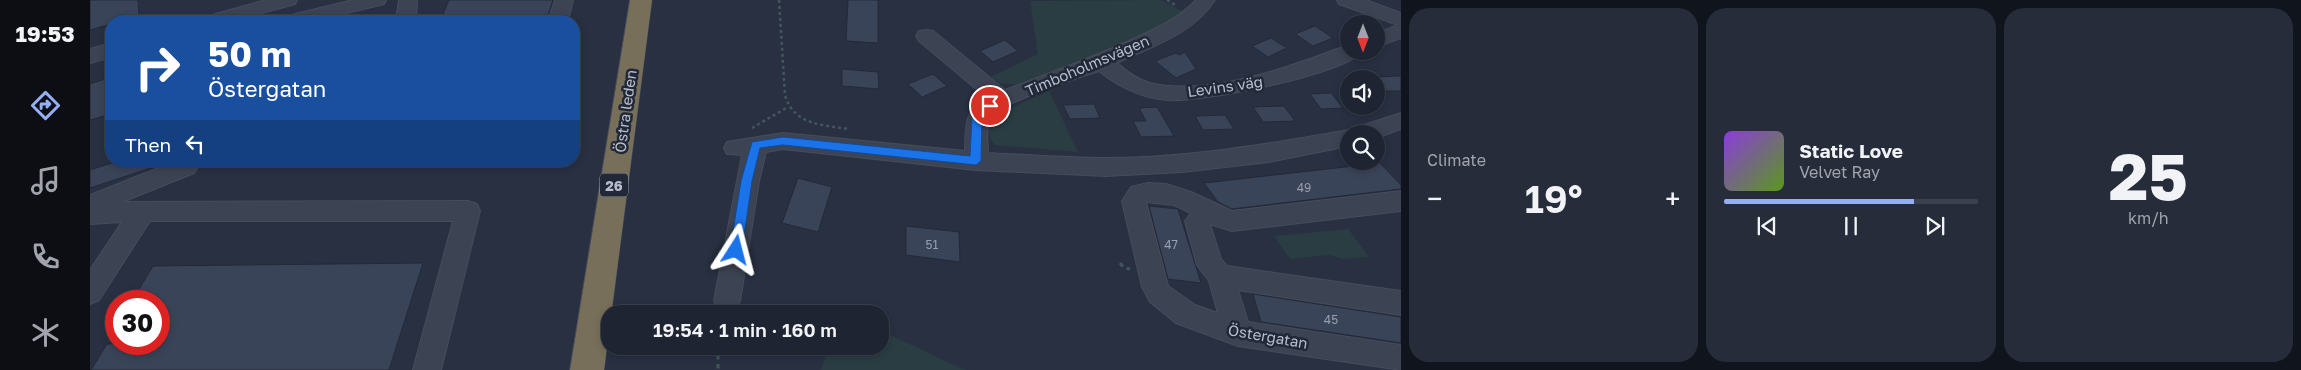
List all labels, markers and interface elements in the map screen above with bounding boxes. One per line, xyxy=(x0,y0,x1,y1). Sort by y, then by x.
north arrow xyxy=(1340,15,1385,60)
map controls xyxy=(1340,15,1385,170)
text: 19:53 xyxy=(15,20,75,47)
street label: Timboholmsvägen xyxy=(1022,31,1152,99)
text: 50 m xyxy=(208,33,291,75)
icon: right xyxy=(125,35,190,100)
street label: Östra leden xyxy=(610,68,640,154)
button: sound xyxy=(1340,70,1385,115)
street label: Levins väg xyxy=(1186,72,1264,100)
text: Östergatan xyxy=(208,75,326,102)
pin xyxy=(969,85,1011,127)
icon: directions xyxy=(28,88,63,123)
icon: arrive xyxy=(976,92,1004,120)
button: search xyxy=(1340,125,1385,170)
icon: left xyxy=(181,130,209,158)
text: Then xyxy=(125,133,171,156)
text: 25 xyxy=(2109,136,2188,214)
text: Static Love xyxy=(1799,139,1903,162)
text: Climate xyxy=(1427,150,1486,170)
text: Velvet Ray xyxy=(1799,162,1880,182)
icon: music xyxy=(28,163,63,198)
road number: 26 xyxy=(600,174,628,196)
text: 19° xyxy=(1525,176,1583,221)
house number: 49 xyxy=(1297,180,1311,195)
text: − xyxy=(1427,182,1442,215)
text: + xyxy=(1665,182,1680,215)
text: km/h xyxy=(2128,208,2169,228)
icon: previous xyxy=(1753,212,1781,240)
icon: pause xyxy=(1837,212,1865,240)
icon: next xyxy=(1921,212,1949,240)
position arrow xyxy=(709,223,761,275)
house number: 51 xyxy=(926,237,939,252)
house number: 47 xyxy=(1164,237,1178,252)
icon: phone xyxy=(28,239,63,274)
speed limit sign: 30 xyxy=(105,290,170,355)
house number: 45 xyxy=(1324,312,1338,327)
icon: climate xyxy=(28,315,63,350)
text: 19:54 · 1 min · 160 m xyxy=(653,318,837,341)
street label: Östergatan xyxy=(1227,320,1309,352)

